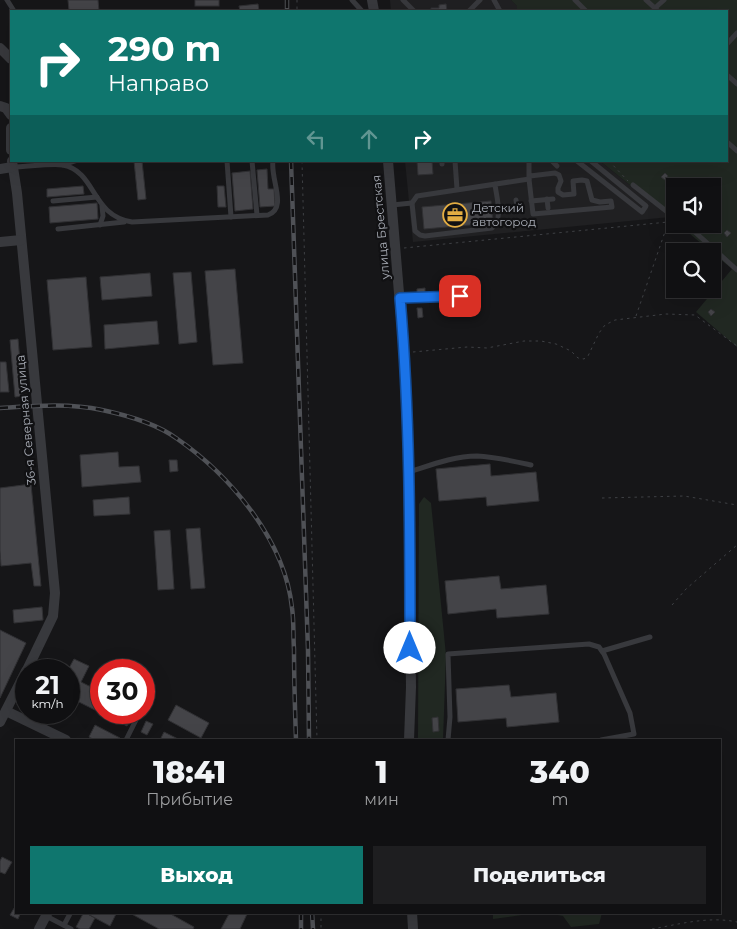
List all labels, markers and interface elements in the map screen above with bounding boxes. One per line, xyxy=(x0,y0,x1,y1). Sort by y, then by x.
text: 290 m xyxy=(108,27,221,70)
icon: right xyxy=(25,30,90,95)
text: Направо xyxy=(108,70,209,97)
icon: left xyxy=(302,125,330,153)
icon: ahead xyxy=(355,125,383,153)
icon: right xyxy=(408,125,436,153)
street label: улица Брестская xyxy=(368,174,393,281)
map controls xyxy=(666,178,721,298)
button: sound xyxy=(666,178,721,233)
place label: Детский автогород xyxy=(472,200,536,229)
office icon: Детский автогород xyxy=(442,202,468,228)
button: search xyxy=(666,243,721,298)
pin xyxy=(439,275,481,317)
icon: arrive xyxy=(446,282,474,310)
street label: 36-я Северная улица xyxy=(12,354,39,486)
position arrow xyxy=(383,621,435,673)
speed limit sign: 30 xyxy=(90,659,155,724)
text: 21 xyxy=(35,670,60,700)
text: km/h xyxy=(31,696,64,711)
text: 18:41 xyxy=(153,754,226,791)
text: 1 xyxy=(375,754,388,791)
text: 340 xyxy=(530,754,590,791)
text: Прибытие xyxy=(146,790,233,809)
text: мин xyxy=(364,790,399,809)
text: m xyxy=(551,790,568,809)
button: Выход xyxy=(30,846,363,904)
button: Поделиться xyxy=(373,846,706,904)

